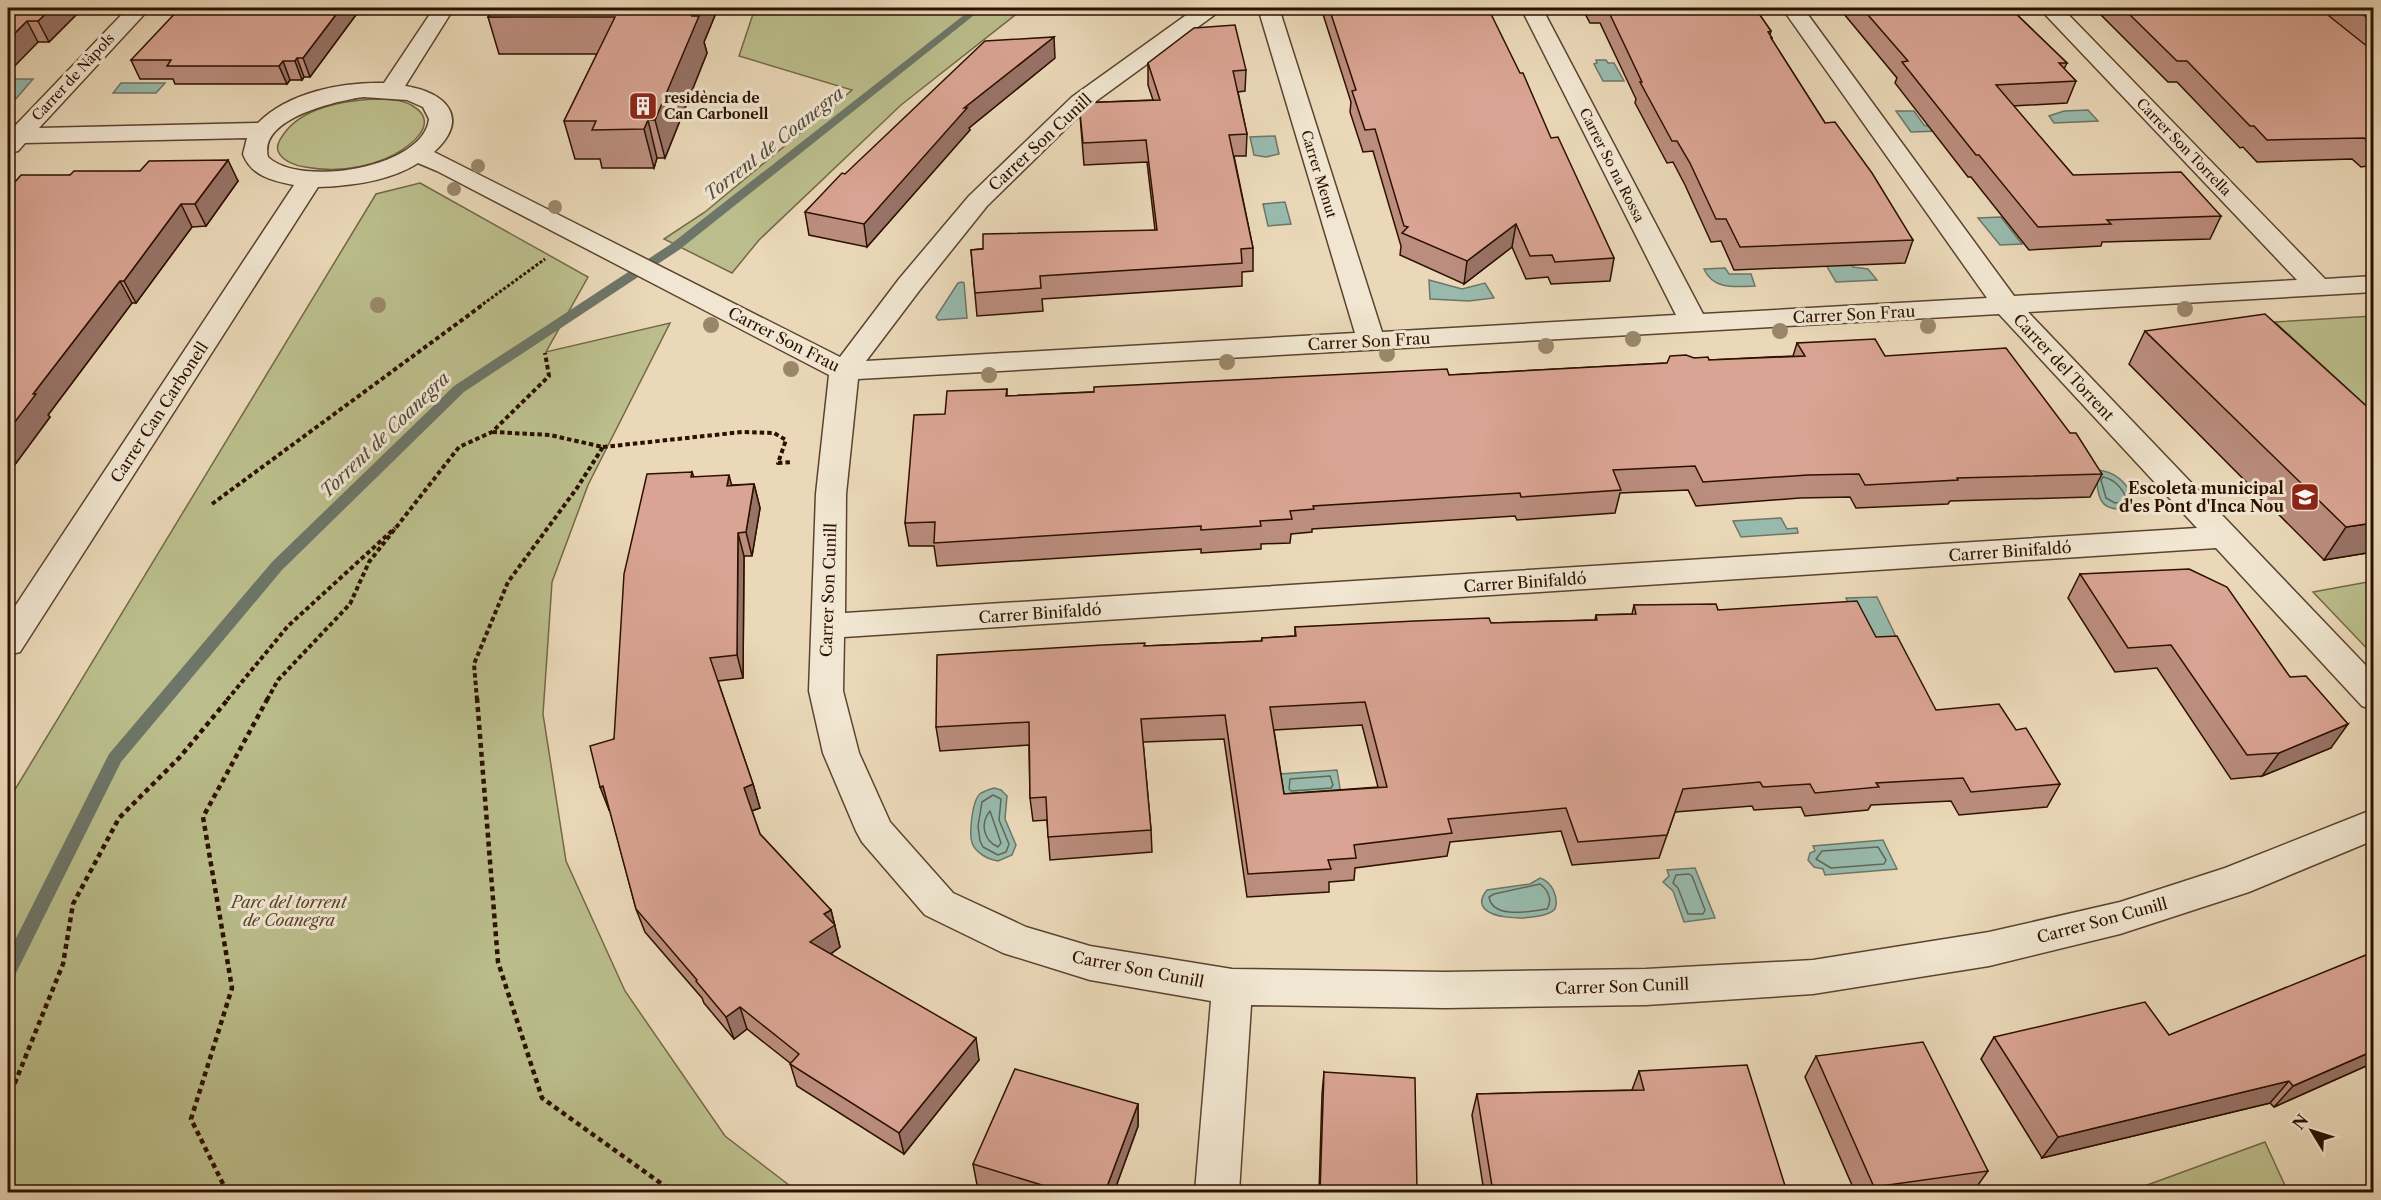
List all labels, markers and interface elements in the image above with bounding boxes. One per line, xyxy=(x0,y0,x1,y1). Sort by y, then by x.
street label: Carrer de Nàpols xyxy=(28,29,118,125)
water label: Torrent de Coanegra xyxy=(700,82,848,205)
place label: residència de Can Carbonell xyxy=(664,89,769,123)
street label: Carrer Son Cunill xyxy=(984,89,1096,195)
building icon: residència de Can Carbonell xyxy=(627,90,659,122)
street label: Carrer Son Torrella xyxy=(2133,94,2236,200)
street label: Carrer So na Rossa xyxy=(1575,105,1649,226)
street label: Carrer Menut xyxy=(1297,128,1341,220)
street label: Carrer Son Frau xyxy=(1792,301,1916,327)
street label: Carrer Son Frau xyxy=(725,302,843,376)
street label: Carrer del Torrent xyxy=(2009,309,2119,425)
street label: Carrer Son Frau xyxy=(1307,328,1431,354)
street label: Carrer Can Carbonell xyxy=(106,337,212,486)
water label: Torrent de Coanegra xyxy=(316,367,454,502)
place label: Escoleta municipal d'es Pont d'Inca Nou xyxy=(2119,478,2284,516)
school or university icon: Escoleta municipal d'es Pont d'Inca Nou xyxy=(2289,481,2321,513)
street label: Carrer Son Cunill xyxy=(816,522,840,657)
street label: Carrer Binifaldó xyxy=(1948,537,2072,565)
street label: Carrer Binifaldó xyxy=(1463,568,1587,596)
street label: Carrer Binifaldó xyxy=(978,599,1102,627)
park label: Parc del torrent de Coanegra xyxy=(229,892,348,930)
street label: Carrer Son Cunill xyxy=(2035,893,2170,947)
street label: Carrer Son Cunill xyxy=(1070,946,1206,992)
street label: Carrer Son Cunill xyxy=(1555,974,1690,998)
north arrow xyxy=(2282,1101,2342,1161)
text: N xyxy=(2288,1110,2312,1133)

